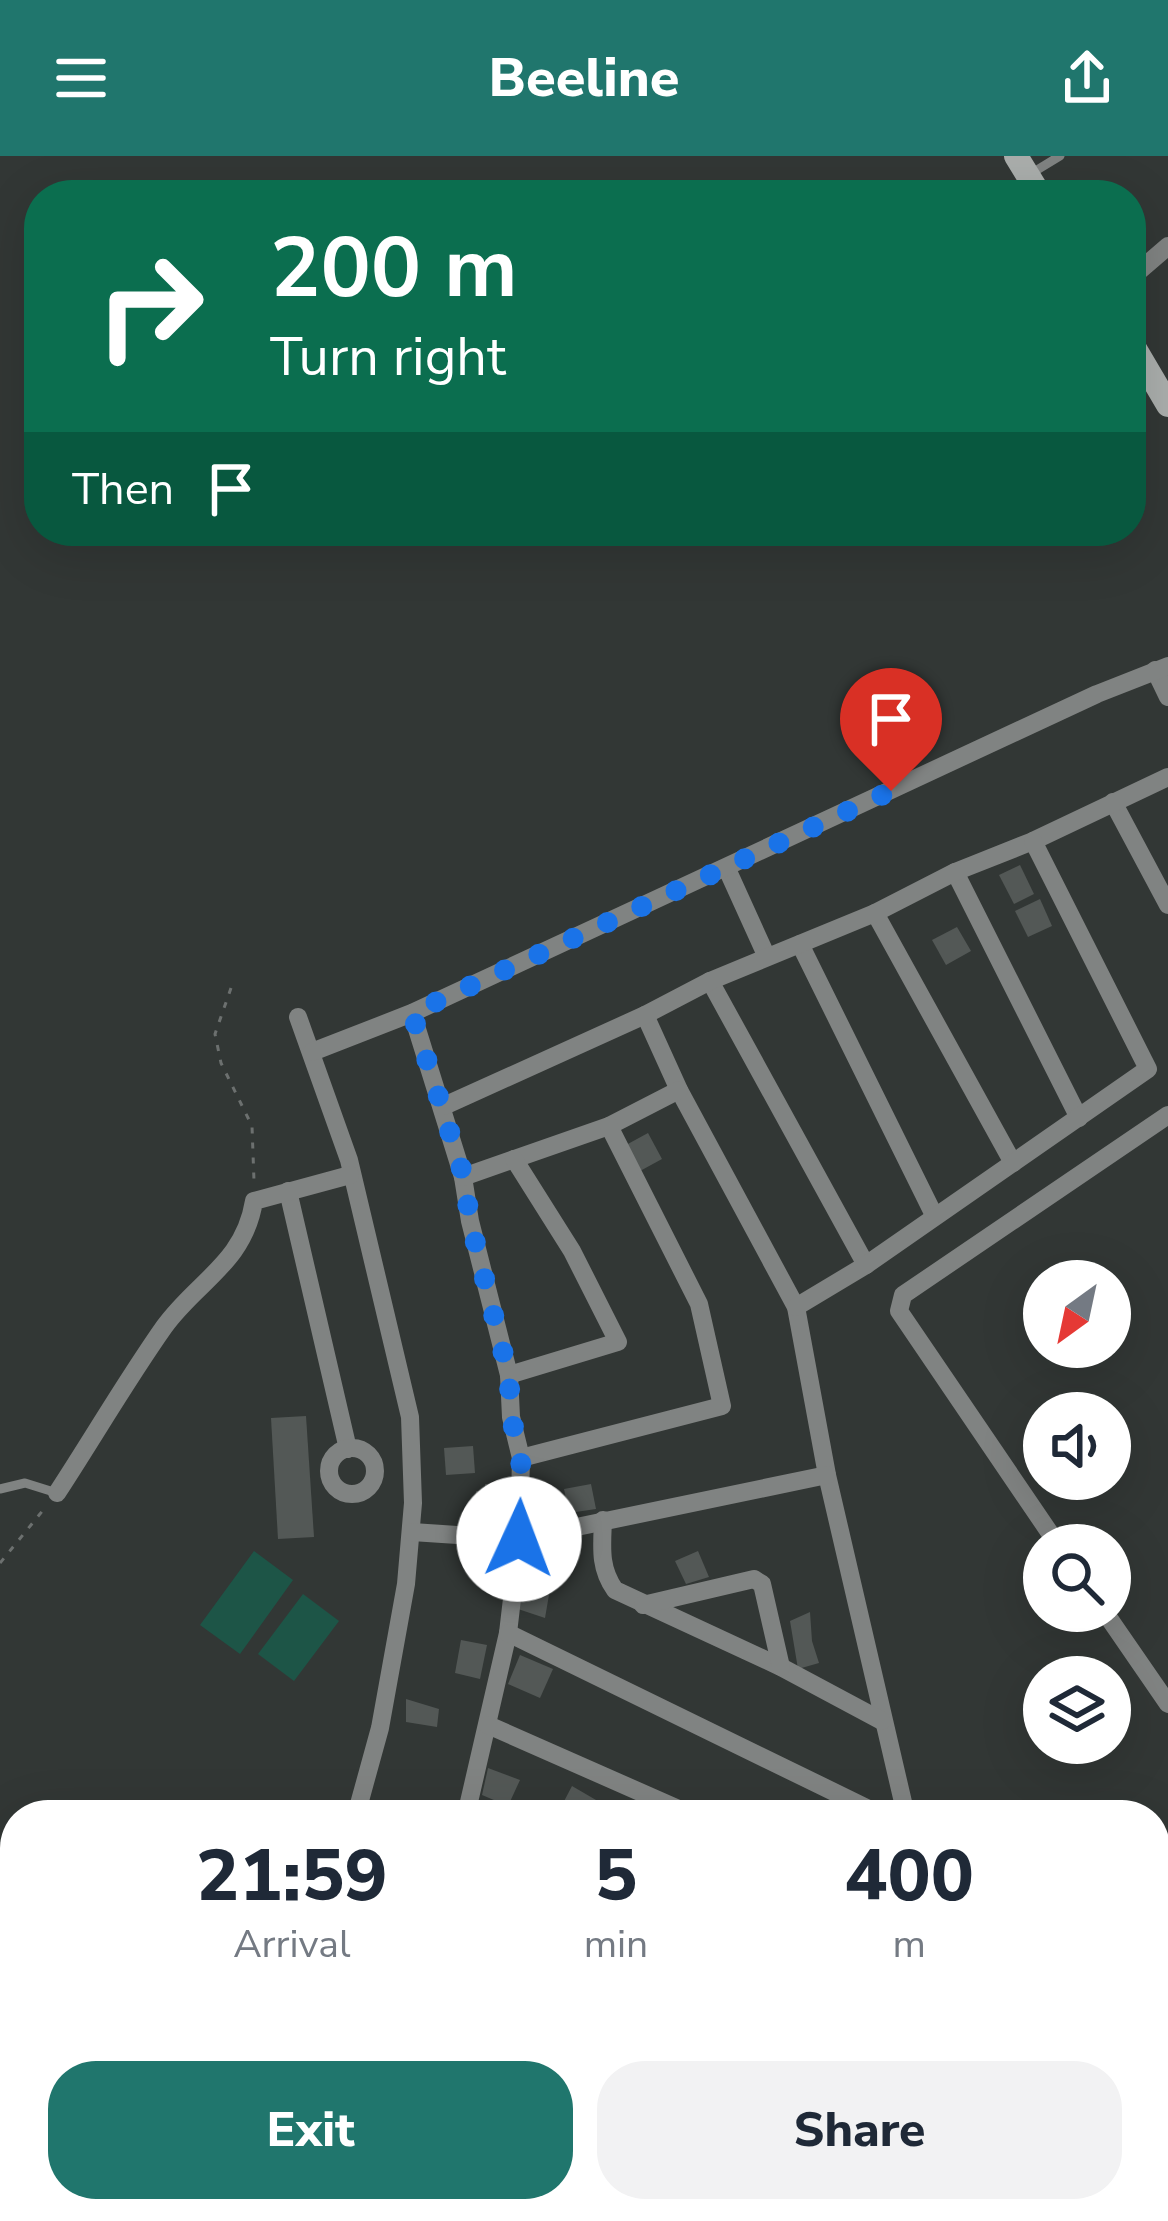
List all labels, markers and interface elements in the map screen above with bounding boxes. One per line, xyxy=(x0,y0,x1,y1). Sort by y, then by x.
text: Beeline xyxy=(488,41,680,115)
icon: menu xyxy=(48,45,114,111)
icon: share xyxy=(1054,45,1120,111)
text: 200 m xyxy=(270,211,518,326)
icon: right xyxy=(72,228,228,384)
text: Turn right xyxy=(270,320,506,394)
icon: arrive xyxy=(198,456,264,522)
text: Then xyxy=(72,459,174,520)
pin xyxy=(840,668,942,791)
icon: arrive xyxy=(858,686,924,752)
north arrow xyxy=(1023,1260,1131,1368)
map controls xyxy=(1023,1260,1131,1764)
button: sound xyxy=(1023,1392,1131,1500)
position arrow xyxy=(456,1476,582,1602)
button: search xyxy=(1023,1524,1131,1632)
button: layers xyxy=(1023,1656,1131,1764)
text: 21:59 xyxy=(196,1827,388,1925)
text: 5 xyxy=(594,1827,638,1925)
text: 400 xyxy=(844,1827,974,1925)
text: Arrival xyxy=(233,1918,350,1971)
text: min xyxy=(584,1918,648,1971)
text: m xyxy=(892,1918,926,1971)
button: Exit xyxy=(48,2061,573,2199)
button: Share xyxy=(597,2061,1122,2199)

